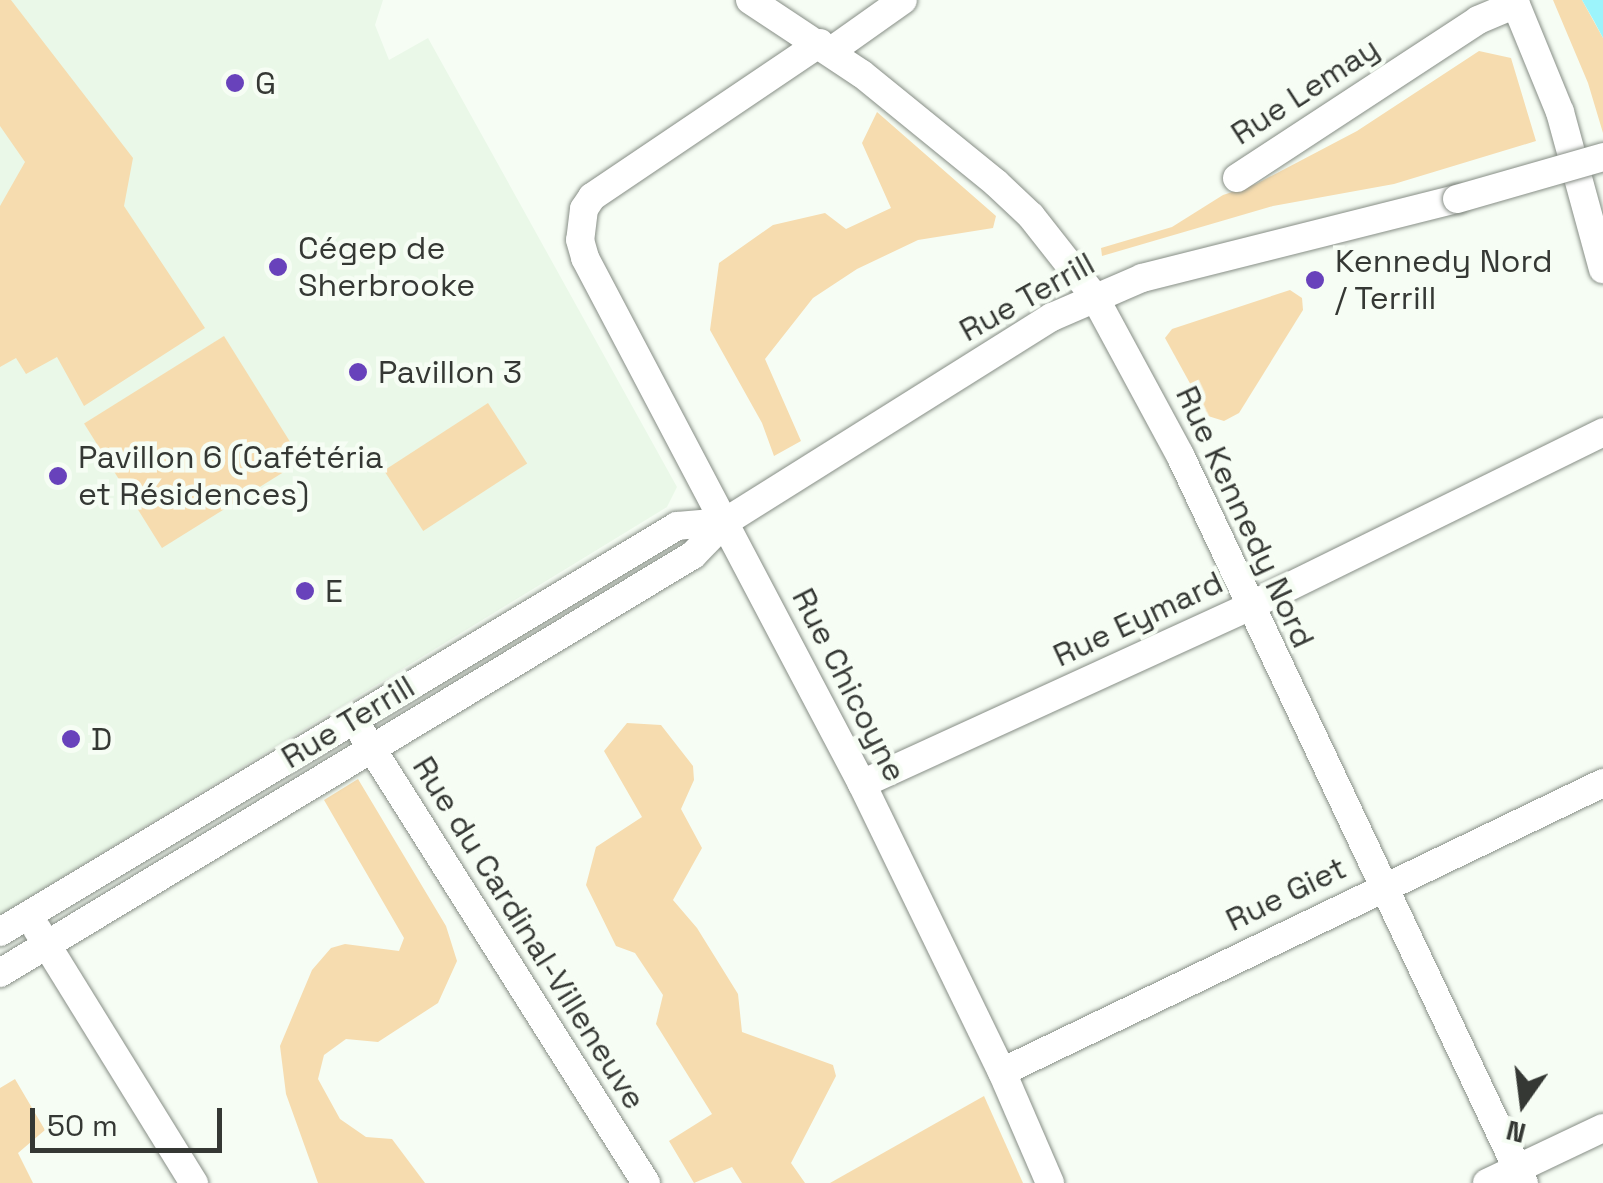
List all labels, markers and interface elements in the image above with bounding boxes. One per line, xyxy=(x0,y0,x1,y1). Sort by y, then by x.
street label: Rue Lemay xyxy=(1224,29,1386,153)
place label: G xyxy=(255,64,276,102)
marker: G xyxy=(224,72,246,94)
place label: Cégep de Sherbrooke xyxy=(298,230,475,305)
place label: Kennedy Nord / Terrill xyxy=(1335,243,1553,318)
street label: Rue Terrill xyxy=(952,244,1102,350)
marker: Cégep de Sherbrooke xyxy=(267,256,289,278)
marker: Kennedy Nord / Terrill xyxy=(1304,269,1326,291)
place label: Pavillon 3 xyxy=(378,353,522,391)
marker: Pavillon 3 xyxy=(347,361,369,383)
street label: Rue Kennedy Nord xyxy=(1167,380,1323,654)
place label: Pavillon 6 (Cafétéria et Résidences) xyxy=(78,439,383,514)
marker: Pavillon 6 (Cafétéria et Résidences) xyxy=(47,465,69,487)
street label: Rue Eymard xyxy=(1047,563,1229,675)
place label: E xyxy=(325,572,343,610)
marker: E xyxy=(294,580,316,602)
street label: Rue Chicoyne xyxy=(784,582,914,788)
street label: Rue Terrill xyxy=(274,667,422,777)
place label: D xyxy=(91,720,112,758)
marker: D xyxy=(60,728,82,750)
street label: Rue du Cardinal-Villeneuve xyxy=(404,749,654,1117)
street label: Rue Giet xyxy=(1220,848,1352,940)
north arrow xyxy=(1473,1053,1573,1153)
scale bar xyxy=(35,1088,228,1150)
text: 50 m xyxy=(47,1106,118,1145)
text: N xyxy=(1502,1112,1529,1152)

